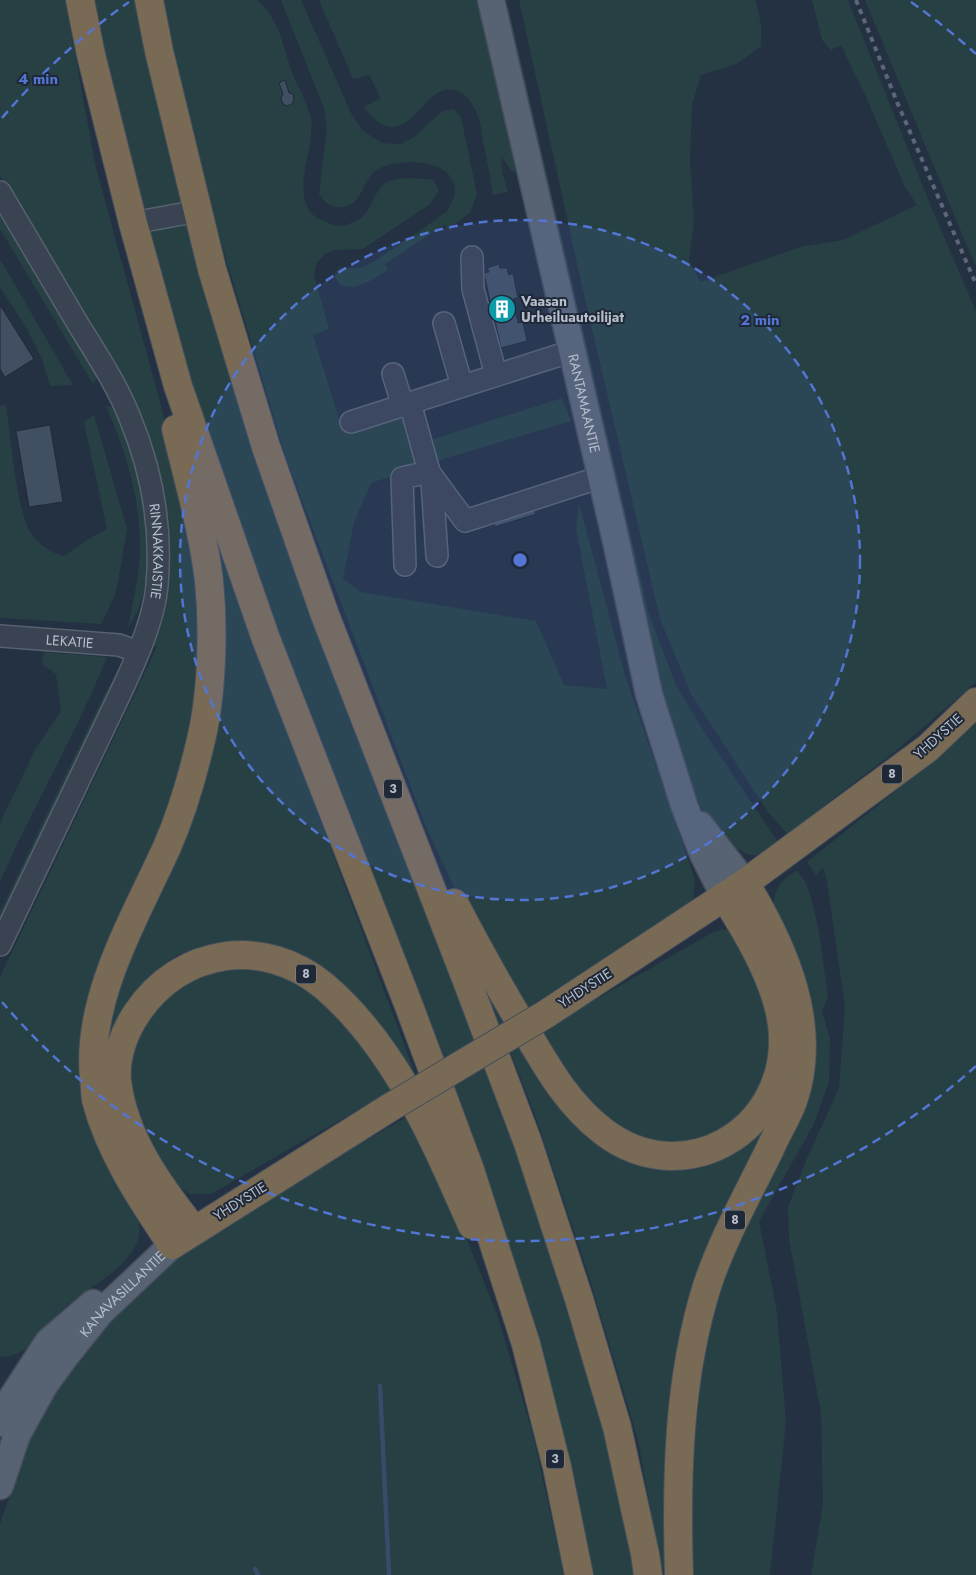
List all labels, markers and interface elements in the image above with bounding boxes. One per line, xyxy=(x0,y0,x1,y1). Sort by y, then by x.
text: 4 min xyxy=(18,68,58,90)
place label: Vaasan Urheiluautoilijat xyxy=(520,291,624,327)
building icon: Vaasan Urheiluautoilijat xyxy=(487,294,517,324)
text: 2 min xyxy=(740,309,780,331)
street label: RANTAMAANTIE xyxy=(563,352,605,455)
street label: RINNAKKAISTIE xyxy=(144,502,168,601)
centre of rings xyxy=(511,551,529,569)
street label: LEKATIE xyxy=(45,630,94,653)
street label: YHDYSTIE xyxy=(909,708,967,764)
road number: 8 xyxy=(882,764,902,784)
road number: 3 xyxy=(384,780,402,799)
street label: YHDYSTIE xyxy=(554,963,616,1013)
road number: 8 xyxy=(296,964,316,984)
street label: YHDYSTIE xyxy=(209,1177,271,1225)
road number: 8 xyxy=(725,1210,745,1230)
street label: KANAVASILLANTIE xyxy=(75,1246,170,1341)
road number: 3 xyxy=(546,1450,564,1468)

